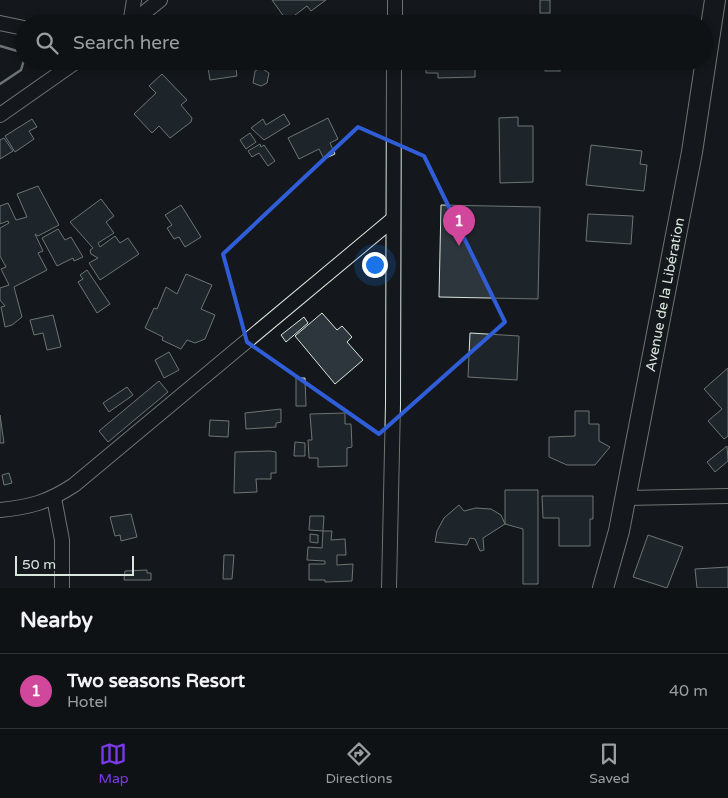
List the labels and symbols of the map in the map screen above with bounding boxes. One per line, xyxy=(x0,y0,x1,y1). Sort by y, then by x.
pin: 1 xyxy=(443,205,475,246)
street label: Avenue de la Libération xyxy=(641,216,688,373)
your location xyxy=(362,252,388,278)
scale bar xyxy=(15,553,134,576)

